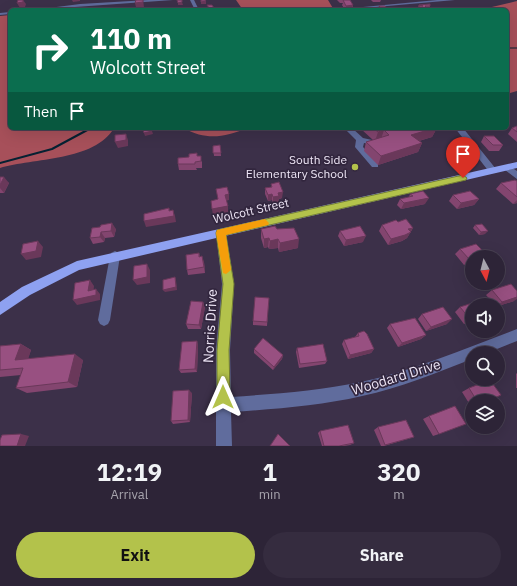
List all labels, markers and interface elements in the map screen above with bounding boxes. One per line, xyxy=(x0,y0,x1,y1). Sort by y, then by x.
text: 110 m xyxy=(90,20,172,57)
icon: right xyxy=(24,24,76,76)
text: Wolcott Street xyxy=(90,56,206,79)
icon: arrive xyxy=(66,100,88,122)
text: Then xyxy=(24,102,58,121)
pin xyxy=(446,137,480,178)
icon: arrive xyxy=(452,143,474,165)
place label: South Side Elementary School xyxy=(246,152,347,181)
marker: South Side Elementary School xyxy=(350,162,360,172)
street label: Wolcott Street xyxy=(212,195,290,227)
north arrow xyxy=(465,250,505,290)
map controls xyxy=(465,250,505,434)
street label: Norris Drive xyxy=(199,288,221,363)
button: sound xyxy=(465,298,505,338)
button: search xyxy=(465,346,505,386)
street label: Woodard Drive xyxy=(349,355,443,399)
position arrow xyxy=(202,376,244,418)
button: layers xyxy=(465,394,505,434)
text: 12:19 xyxy=(97,456,162,488)
text: 1 xyxy=(262,456,277,488)
text: 320 xyxy=(377,456,420,488)
text: Arrival xyxy=(110,486,148,503)
text: min xyxy=(259,486,281,503)
text: m xyxy=(393,486,404,503)
button: Exit xyxy=(16,532,255,578)
button: Share xyxy=(263,532,501,578)

